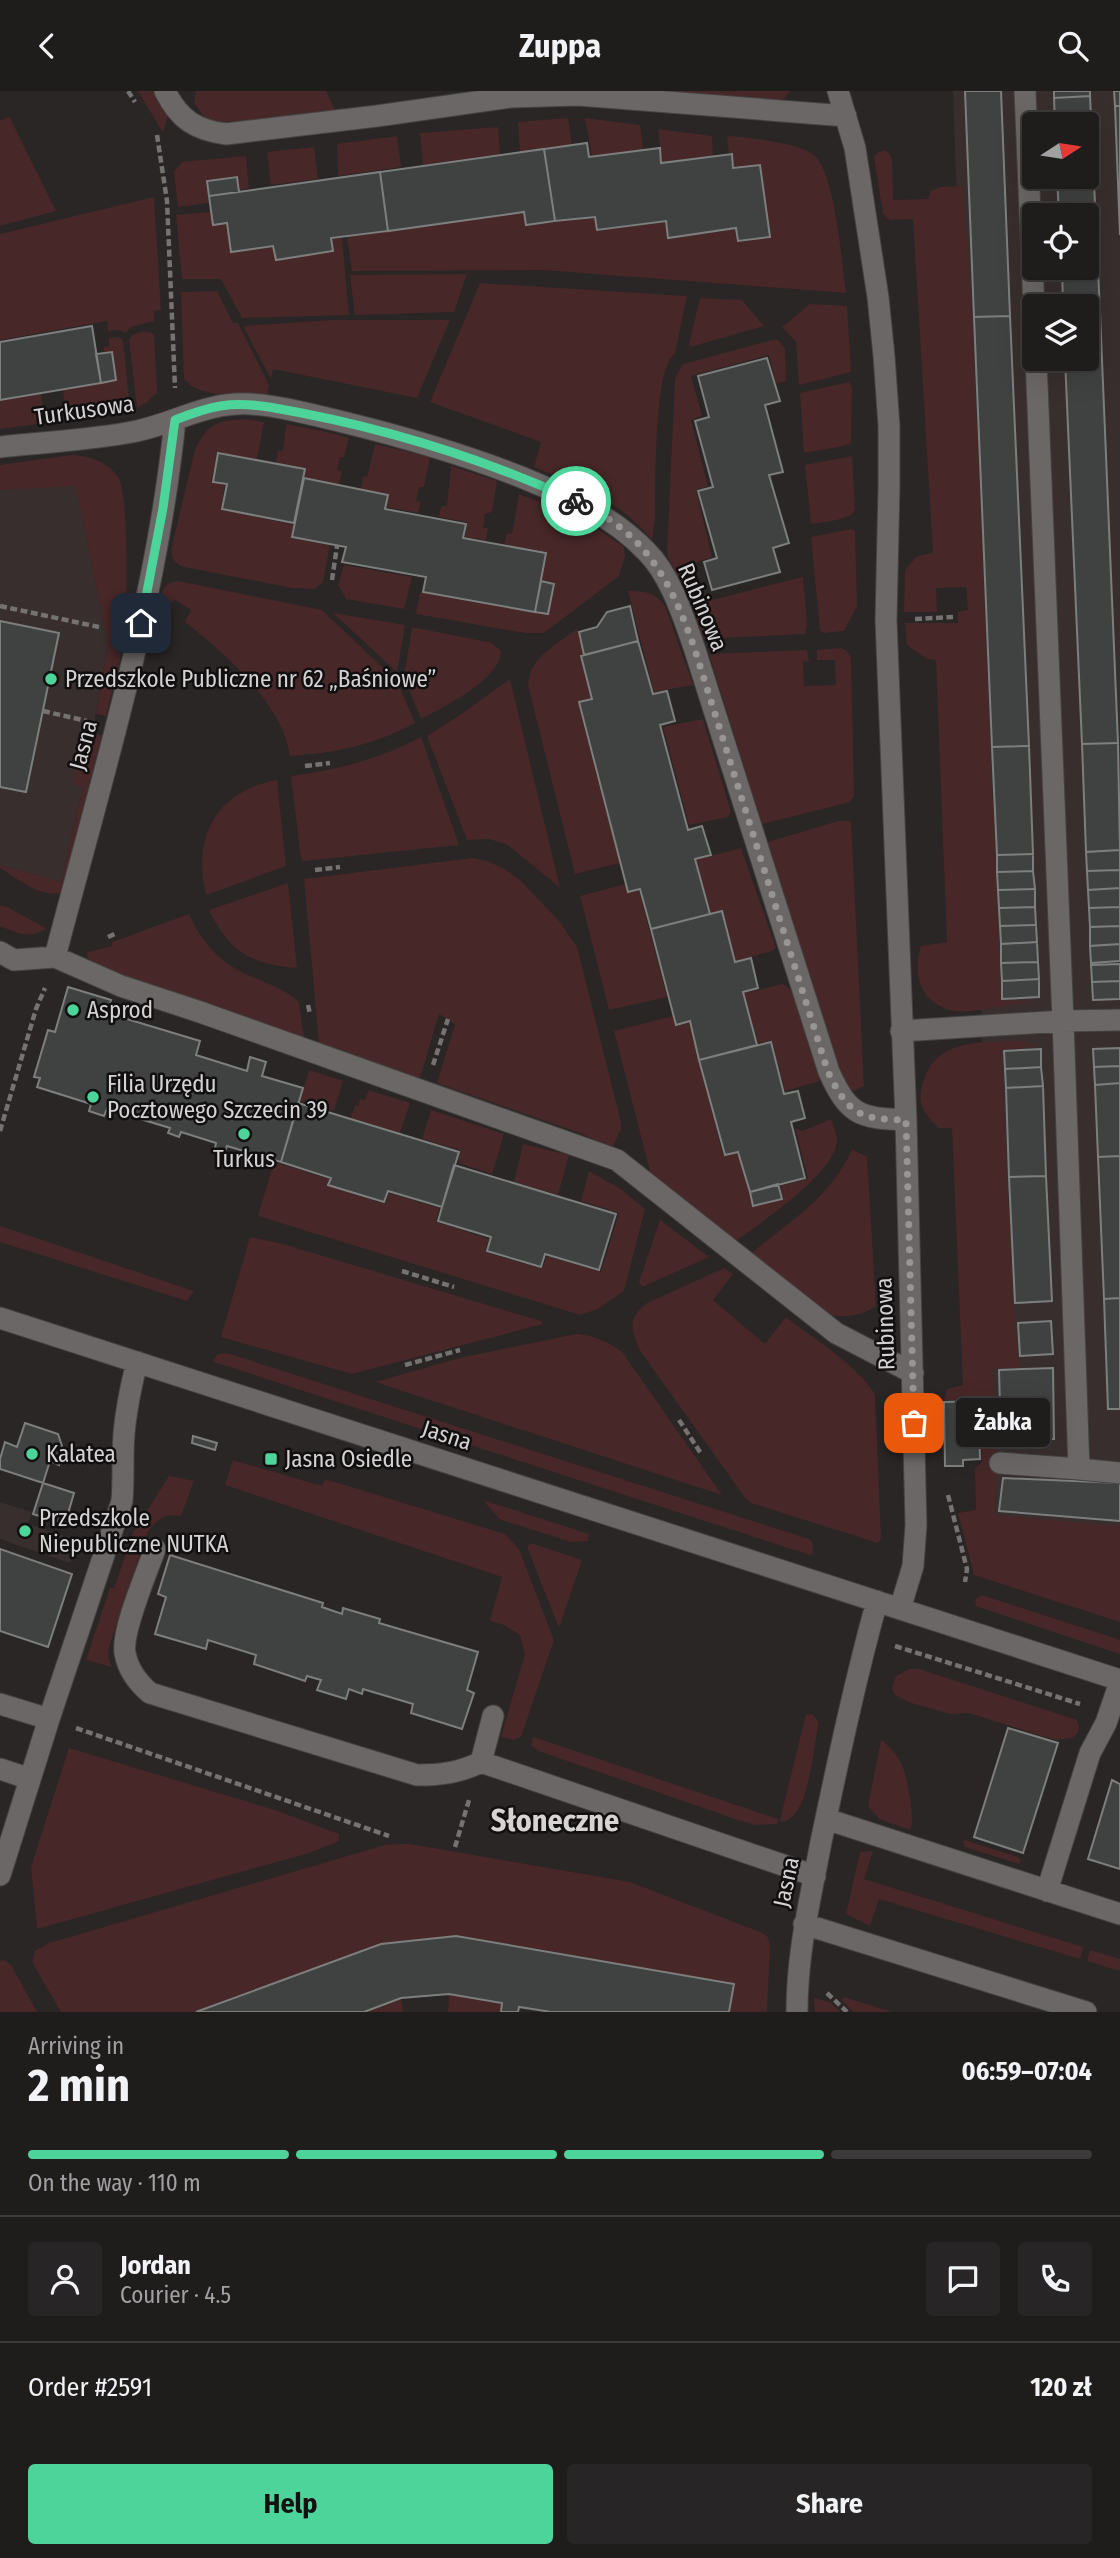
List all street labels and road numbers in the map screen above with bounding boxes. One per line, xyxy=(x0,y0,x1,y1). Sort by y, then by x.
street label: Turkusowa xyxy=(32,389,136,431)
street label: Rubinowa xyxy=(672,559,734,655)
street label: Jasna xyxy=(63,717,103,773)
street label: Rubinowa xyxy=(869,1277,901,1371)
street label: Jasna xyxy=(419,1414,475,1456)
street label: Jasna xyxy=(767,1854,805,1910)

